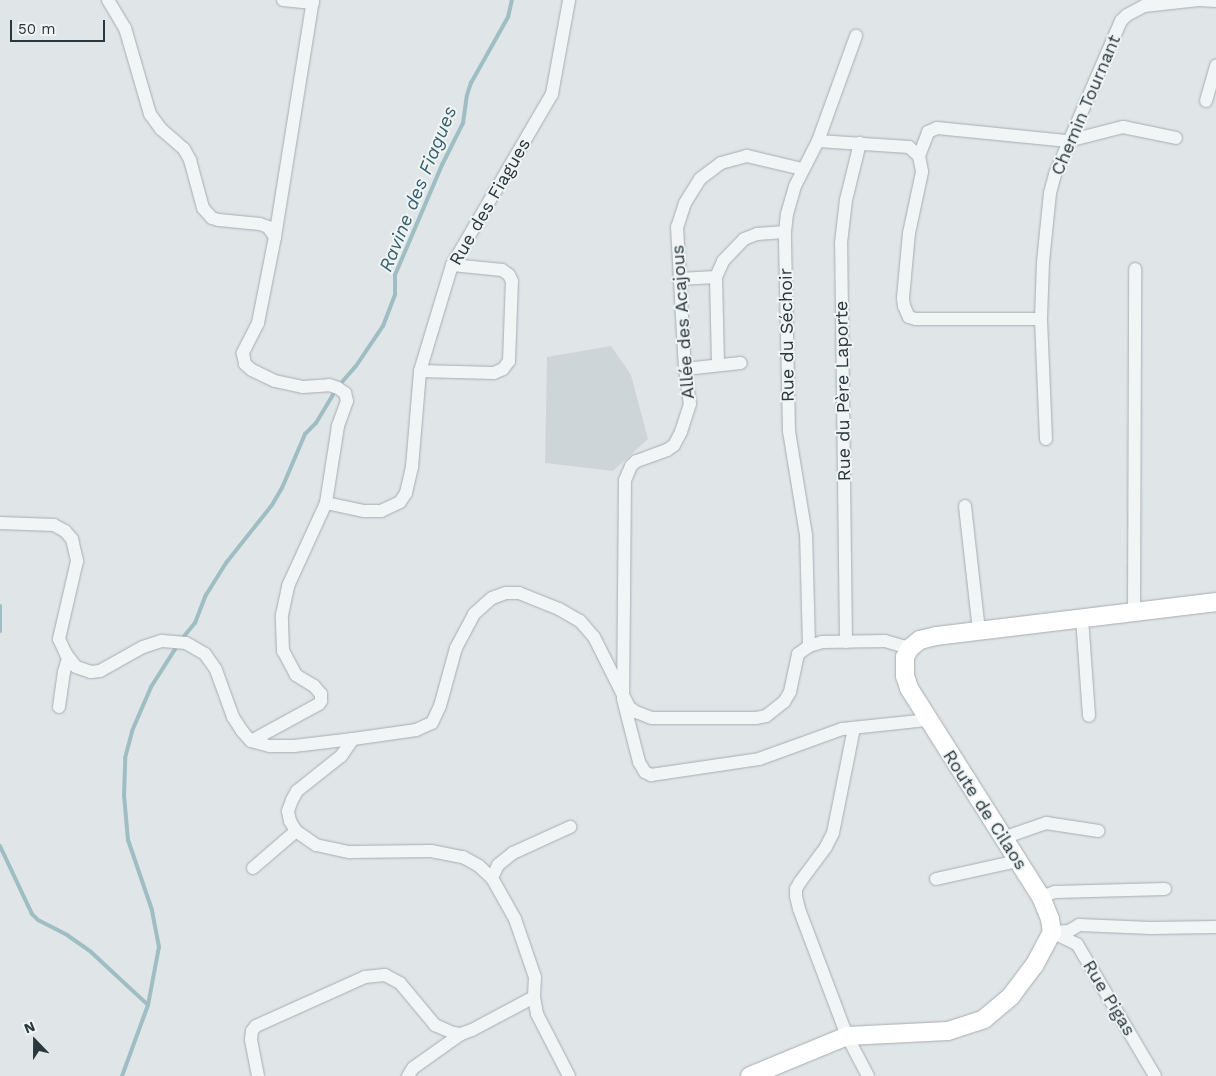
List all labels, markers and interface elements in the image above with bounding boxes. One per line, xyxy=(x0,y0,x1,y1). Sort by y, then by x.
scale bar xyxy=(12,10,108,42)
text: 50 m xyxy=(18,20,55,38)
street label: Chemin Tournant xyxy=(1047,31,1125,179)
water label: Ravine des Fiagues xyxy=(374,103,462,275)
street label: Rue des Fiagues xyxy=(445,135,535,269)
street label: Allée des Acajous xyxy=(667,244,699,400)
street label: Rue du Séchoir xyxy=(775,268,799,402)
street label: Rue du Père Laporte xyxy=(831,301,855,481)
street label: Route de Cilaos xyxy=(938,746,1032,874)
street label: Rue Pigas xyxy=(1078,956,1140,1040)
north arrow xyxy=(10,1016,60,1066)
text: N xyxy=(22,1018,37,1036)

